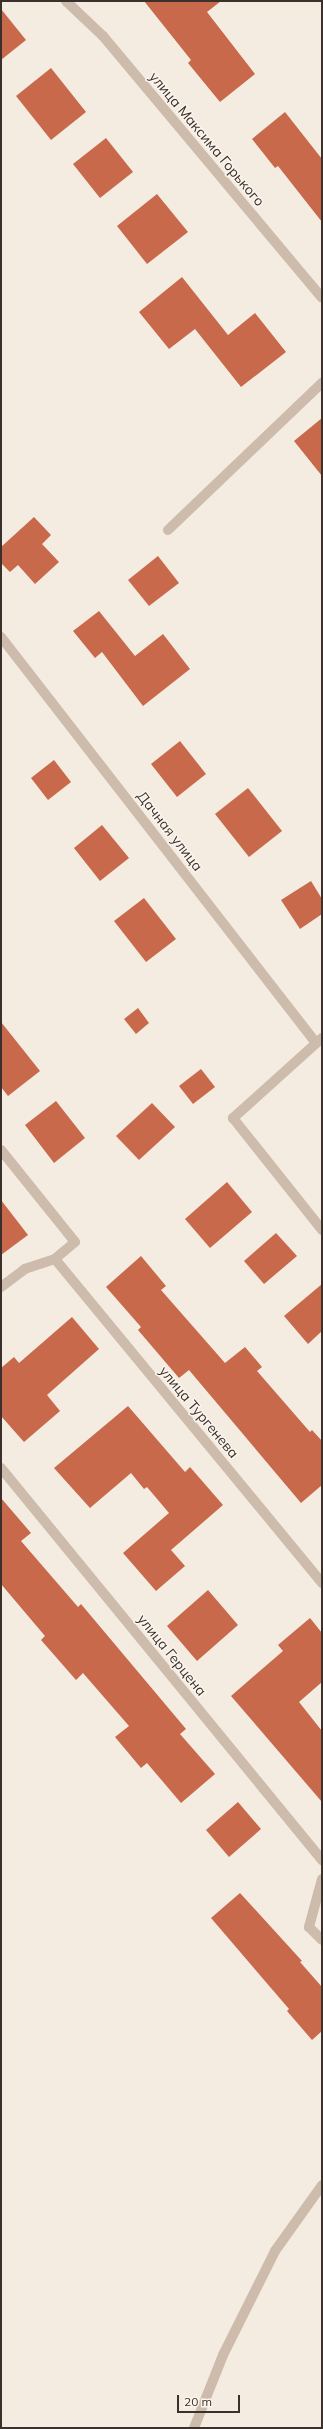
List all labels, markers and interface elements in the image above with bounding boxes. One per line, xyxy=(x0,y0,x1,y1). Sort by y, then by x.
street label: улица Максима Горького xyxy=(146,68,268,210)
street label: Дачная улица xyxy=(134,788,206,874)
street label: улица Тургенева xyxy=(156,1363,242,1461)
street label: улица Герцена xyxy=(134,1611,210,1699)
scale bar xyxy=(179,2387,242,2413)
text: 20 m xyxy=(184,2394,212,2409)

